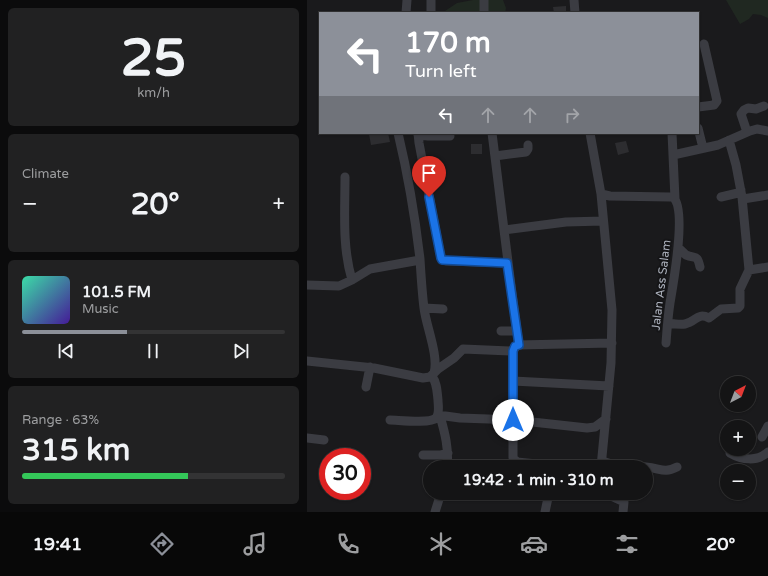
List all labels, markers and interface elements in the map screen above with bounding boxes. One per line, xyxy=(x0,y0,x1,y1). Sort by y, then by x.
text: 170 m xyxy=(405,26,491,60)
text: 25 xyxy=(121,27,186,90)
icon: left xyxy=(339,28,391,80)
text: Turn left xyxy=(405,60,477,82)
text: km/h xyxy=(137,85,170,101)
icon: left xyxy=(435,104,457,126)
icon: ahead xyxy=(477,104,499,126)
icon: ahead xyxy=(519,104,541,126)
icon: right xyxy=(561,104,583,126)
pin xyxy=(412,156,446,197)
icon: arrive xyxy=(418,162,440,184)
text: Climate xyxy=(22,166,69,182)
text: 20° xyxy=(131,186,180,223)
text: − xyxy=(22,191,38,217)
text: + xyxy=(273,191,285,217)
street label: Jalan Ass Salam xyxy=(649,239,673,331)
text: 101.5 FM xyxy=(82,283,151,301)
text: Music xyxy=(82,301,119,317)
icon: previous xyxy=(55,340,77,362)
icon: pause xyxy=(142,340,164,362)
icon: next xyxy=(230,340,252,362)
north arrow xyxy=(720,376,756,412)
map controls xyxy=(720,376,756,500)
position arrow xyxy=(492,399,534,441)
text: Range · 63% xyxy=(22,412,99,428)
button: + xyxy=(720,420,756,456)
text: 315 km xyxy=(22,432,130,469)
speed limit sign: 30 xyxy=(319,448,371,500)
button: − xyxy=(720,464,756,500)
text: 19:42 · 1 min · 310 m xyxy=(463,471,613,489)
icon: directions xyxy=(148,530,176,558)
icon: music xyxy=(241,530,269,558)
icon: phone xyxy=(334,530,362,558)
icon: climate xyxy=(427,530,455,558)
icon: car xyxy=(520,530,548,558)
icon: filters xyxy=(613,530,641,558)
text: 19:41 xyxy=(33,533,82,555)
text: 20° xyxy=(706,533,735,555)

